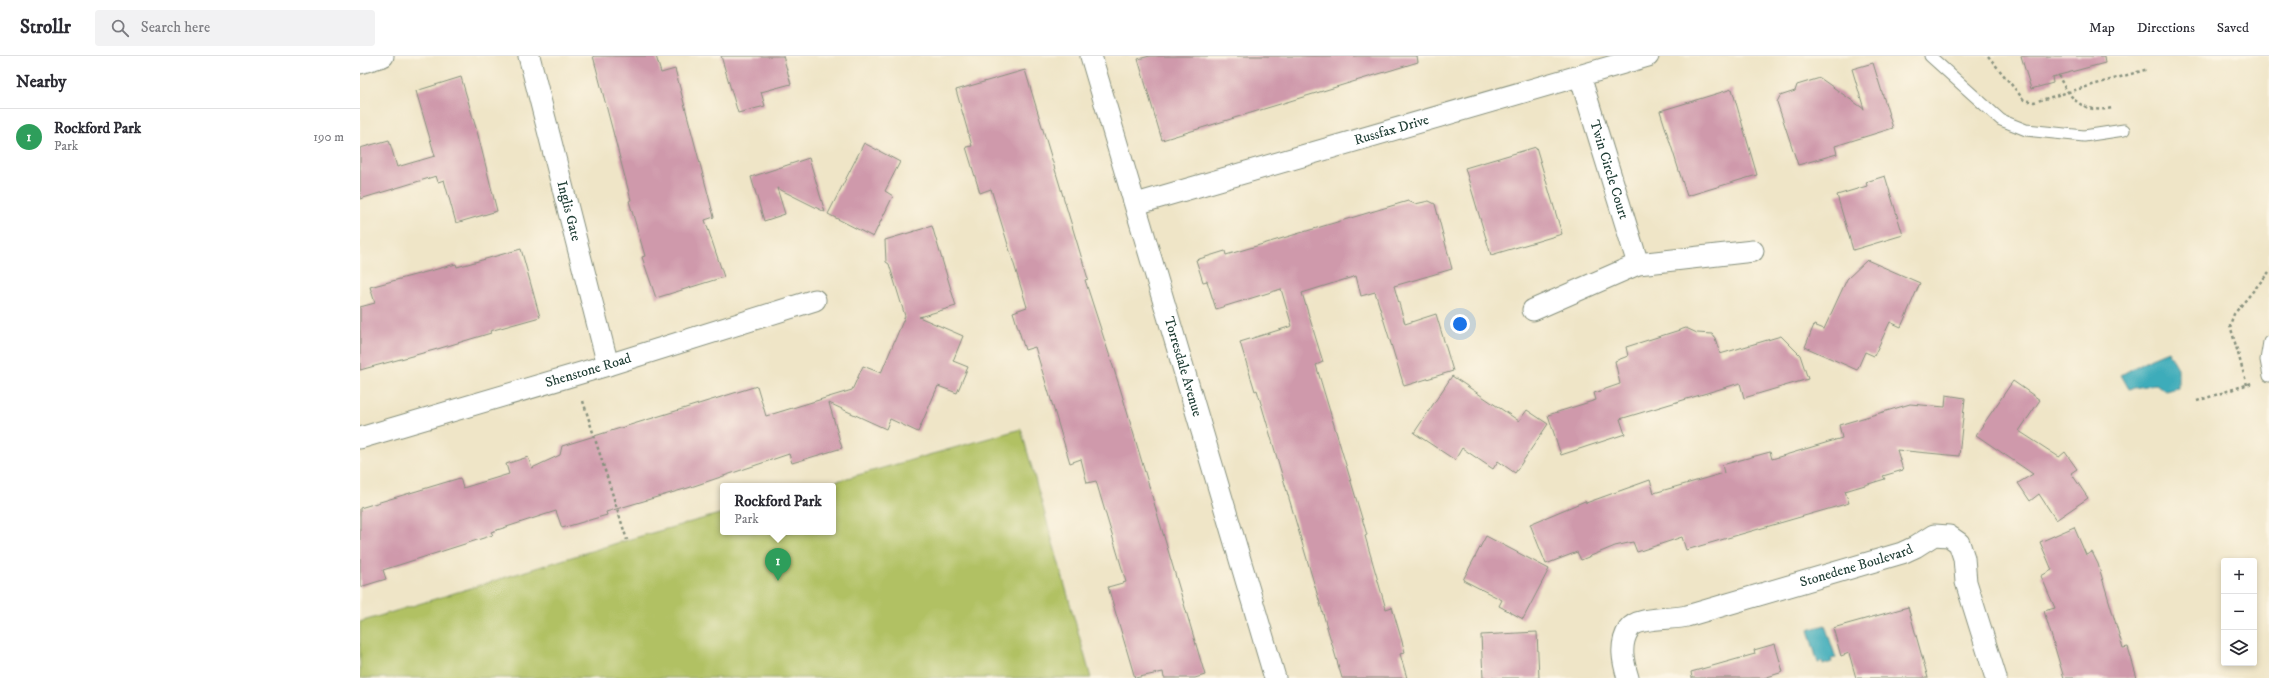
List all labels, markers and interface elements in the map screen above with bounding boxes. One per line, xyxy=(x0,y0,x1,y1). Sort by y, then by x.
search box xyxy=(95,10,375,46)
text: Strollr xyxy=(20,16,71,39)
icon: search xyxy=(109,17,131,39)
text: Search here xyxy=(141,18,210,37)
text: Map xyxy=(2089,19,2115,37)
text: Directions xyxy=(2137,19,2195,37)
text: Saved xyxy=(2217,19,2249,37)
text: Nearby xyxy=(16,71,66,93)
street label: Russfax Drive xyxy=(1352,111,1431,149)
street label: Twin Circle Court xyxy=(1585,118,1633,222)
text: Rockford Park xyxy=(54,119,141,138)
text: 1 xyxy=(27,129,31,145)
text: 190 m xyxy=(313,129,344,145)
text: Park xyxy=(54,138,78,154)
street label: Inglis Gate xyxy=(552,179,585,243)
your location xyxy=(1450,314,1470,334)
street label: Torresdale Avenue xyxy=(1160,315,1206,419)
street label: Shenstone Road xyxy=(543,349,634,392)
popup xyxy=(720,483,836,535)
text: Rockford Park xyxy=(734,492,822,511)
text: Park xyxy=(734,511,759,527)
street label: Stonedene Boulevard xyxy=(1798,540,1916,592)
pin: 1 xyxy=(765,548,791,581)
map controls xyxy=(2221,558,2257,666)
button: + xyxy=(2221,558,2257,594)
button: − xyxy=(2221,594,2257,630)
button: layers xyxy=(2221,630,2257,666)

